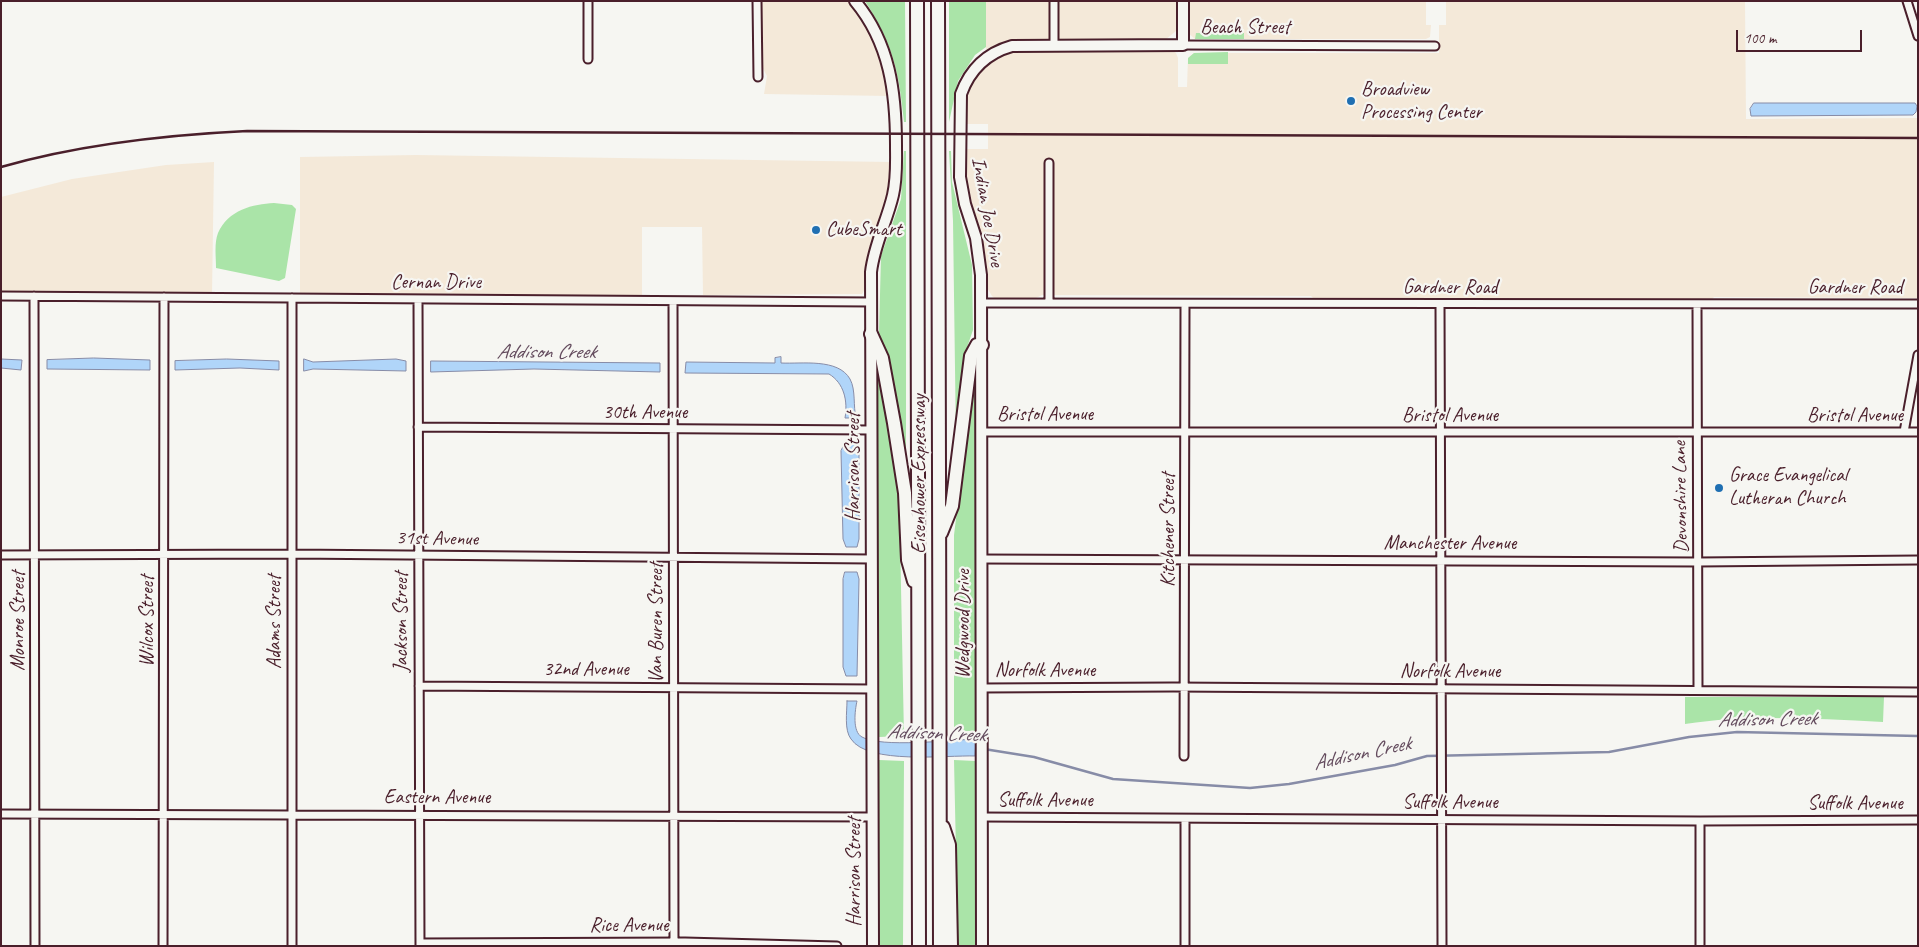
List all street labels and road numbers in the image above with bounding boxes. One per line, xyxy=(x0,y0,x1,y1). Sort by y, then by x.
street label: Beach Street xyxy=(1200,16,1290,40)
street label: Indian Joe Drive xyxy=(966,156,1008,268)
street label: Cernan Drive xyxy=(391,271,481,295)
street label: Gardner Road xyxy=(1403,276,1497,300)
street label: Gardner Road xyxy=(1808,276,1902,300)
street label: Eisenhower Expressway xyxy=(908,394,932,554)
street label: 30th Avenue xyxy=(603,401,687,425)
street label: Bristol Avenue xyxy=(997,403,1093,427)
street label: Bristol Avenue xyxy=(1402,404,1498,428)
street label: Bristol Avenue xyxy=(1807,404,1903,428)
street label: Harrison Street xyxy=(842,412,866,522)
street label: Devonshire Lane xyxy=(1668,441,1694,553)
street label: Kitchener Street xyxy=(1157,473,1181,587)
street label: 31st Avenue xyxy=(396,526,478,552)
street label: Manchester Avenue xyxy=(1384,532,1516,556)
street label: Van Buren Street xyxy=(645,563,669,683)
street label: Wedgwood Drive xyxy=(952,569,976,679)
street label: Monroe Street xyxy=(7,571,31,671)
street label: Jackson Street xyxy=(390,572,414,672)
street label: Wilcox Street xyxy=(136,575,160,667)
street label: Adams Street xyxy=(263,575,287,669)
street label: 32nd Avenue xyxy=(543,658,629,682)
street label: Norfolk Avenue xyxy=(995,659,1095,683)
street label: Norfolk Avenue xyxy=(1400,660,1500,684)
street label: Eastern Avenue xyxy=(384,786,490,810)
street label: Suffolk Avenue xyxy=(997,789,1093,813)
street label: Suffolk Avenue xyxy=(1402,791,1498,815)
street label: Suffolk Avenue xyxy=(1807,792,1903,816)
street label: Harrison Street xyxy=(843,817,867,927)
street label: Rice Avenue xyxy=(590,914,668,938)

